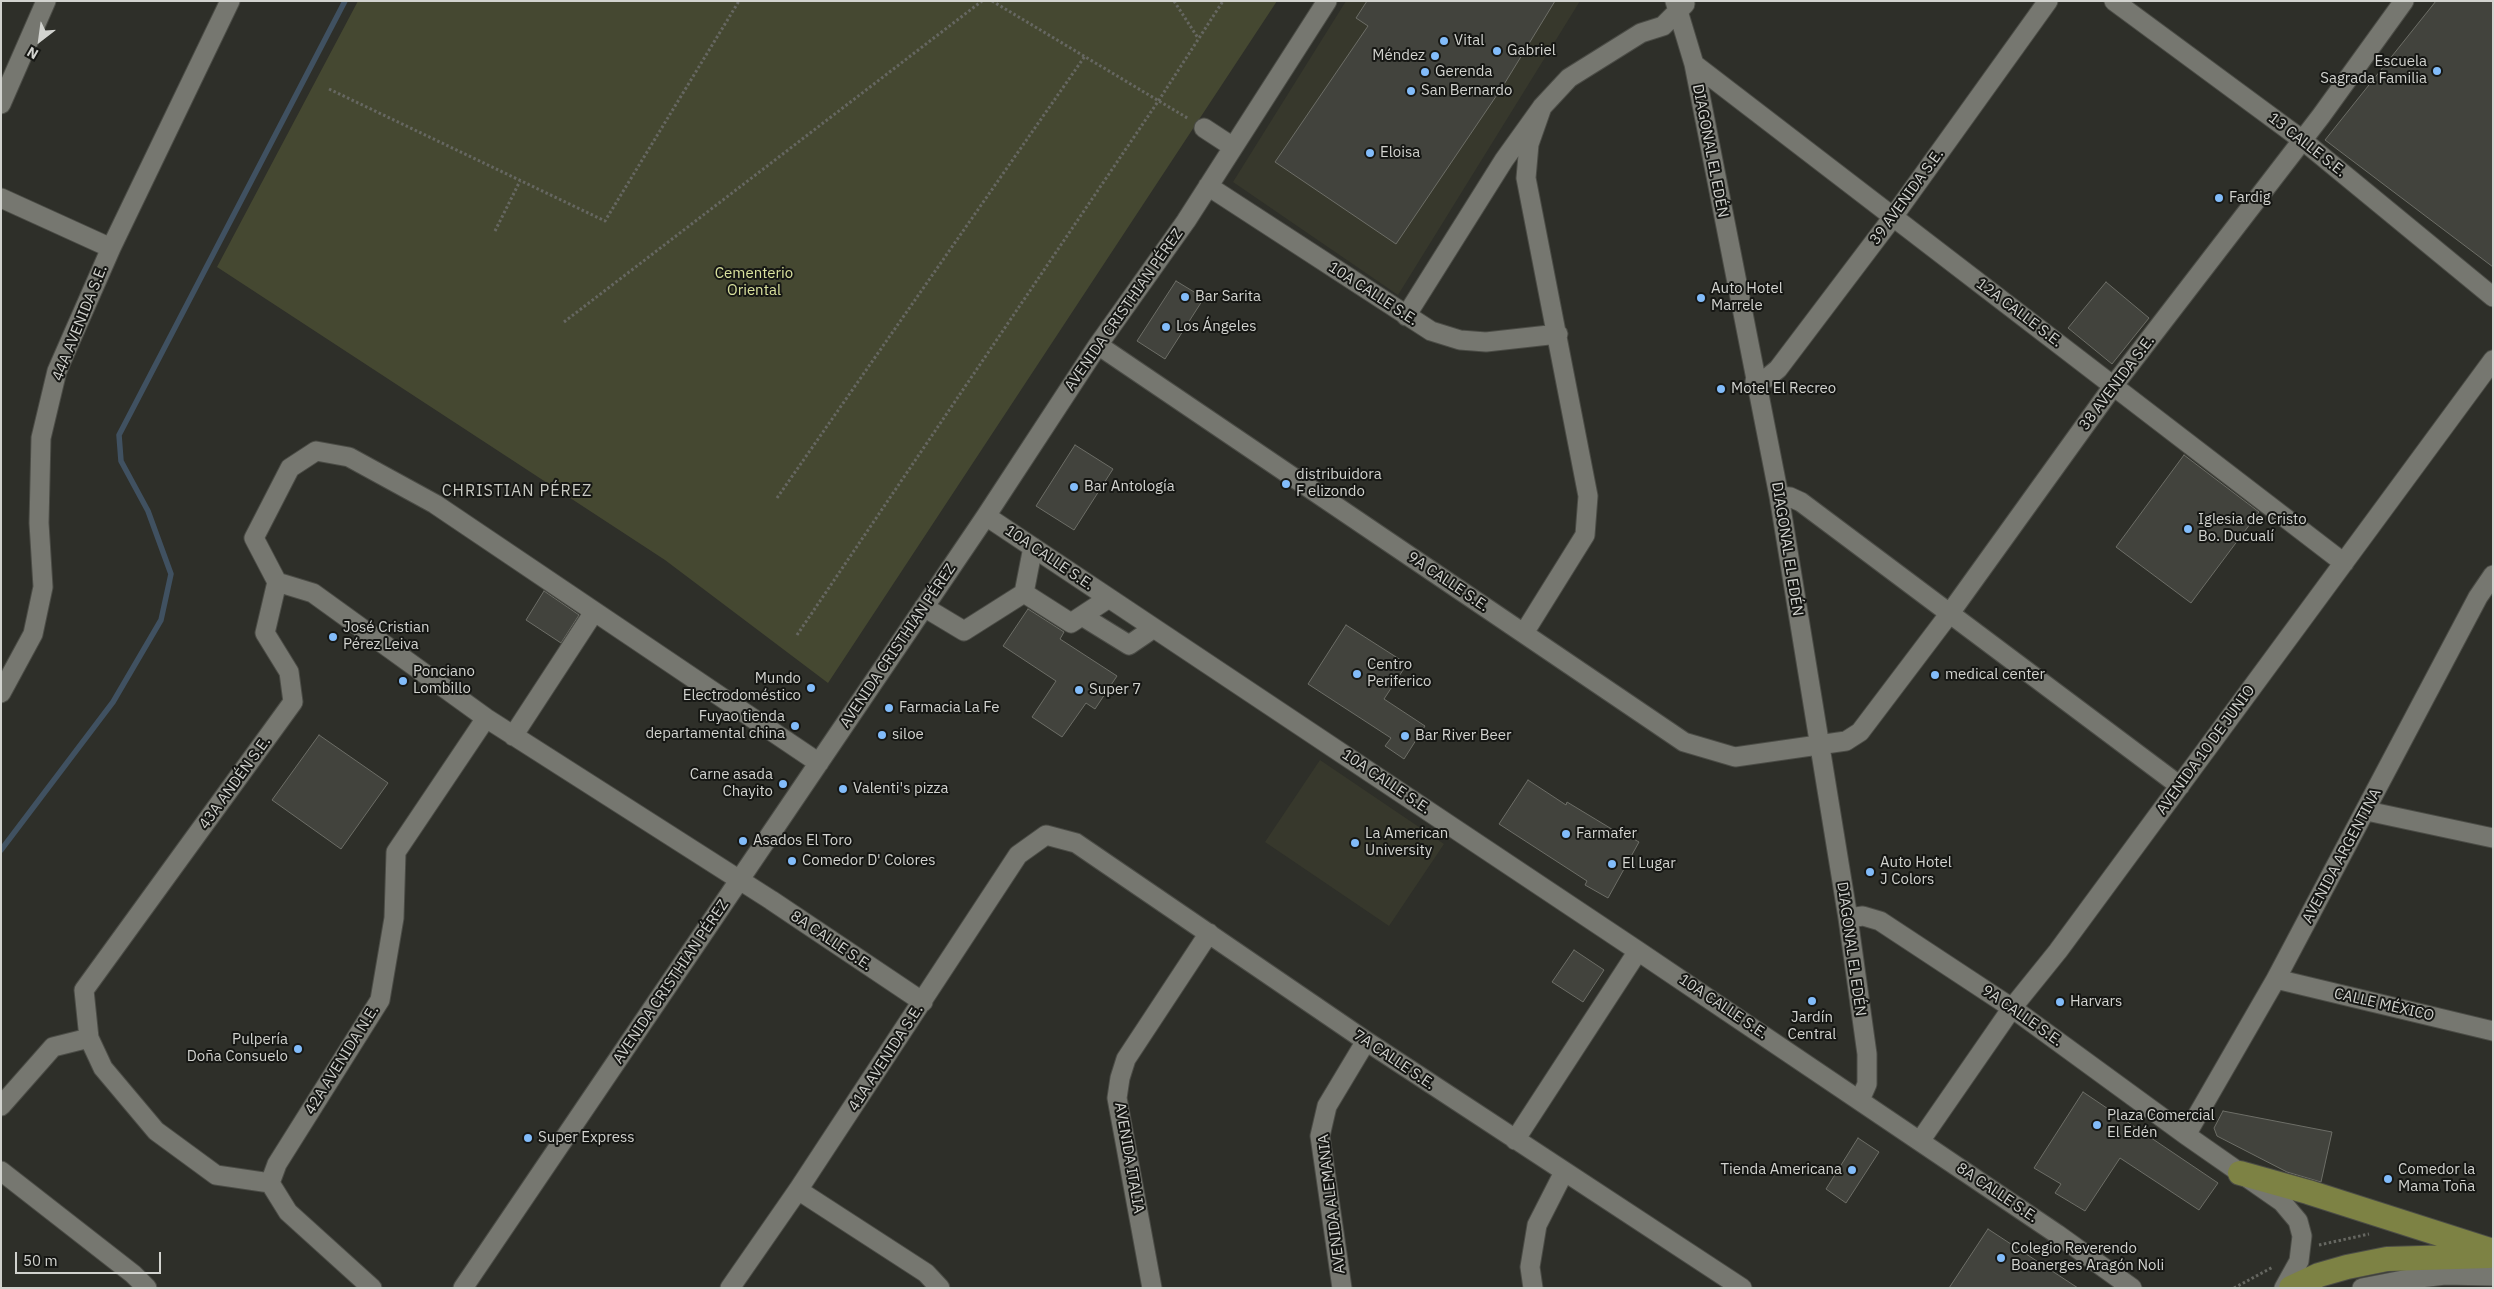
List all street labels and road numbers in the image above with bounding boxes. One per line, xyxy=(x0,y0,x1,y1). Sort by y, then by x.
street label: DIAGONAL EL EDÉN xyxy=(1688,83,1732,219)
street label: 13 CALLE S.E. xyxy=(2265,109,2349,181)
street label: 39 AVENIDA S.E. xyxy=(1866,146,1948,248)
street label: AVENIDA CRISTHIAN PÉREZ xyxy=(1061,225,1187,395)
street label: 10A CALLE S.E. xyxy=(1325,258,1421,330)
street label: 44A AVENIDA S.E. xyxy=(49,262,111,384)
street label: 12A CALLE S.E. xyxy=(1972,275,2066,351)
street label: 38 AVENIDA S.E. xyxy=(2076,332,2158,434)
street label: DIAGONAL EL EDÉN xyxy=(1767,481,1807,617)
street label: 10A CALLE S.E. xyxy=(1001,522,1097,594)
street label: 9A CALLE S.E. xyxy=(1404,548,1492,616)
street label: AVENIDA CRISTHIAN PÉREZ xyxy=(836,561,960,731)
street label: AVENIDA 10 DE JUNIO xyxy=(2153,682,2259,818)
street label: 43A ANDÉN S.E. xyxy=(195,733,275,833)
street label: 10A CALLE S.E. xyxy=(1338,746,1434,818)
street label: AVENIDA ARGENTINA xyxy=(2299,786,2385,926)
street label: DIAGONAL EL EDÉN xyxy=(1833,881,1869,1017)
street label: AVENIDA CRISTHIAN PÉREZ xyxy=(609,897,733,1067)
street label: 8A CALLE S.E. xyxy=(787,907,875,975)
street label: 10A CALLE S.E. xyxy=(1675,971,1771,1043)
street label: 9A CALLE S.E. xyxy=(1978,982,2066,1050)
street label: CALLE MÉXICO xyxy=(2332,985,2436,1025)
street label: 41A AVENIDA S.E. xyxy=(845,1001,927,1115)
street label: 42A AVENIDA N.E. xyxy=(301,1002,383,1118)
street label: 7A CALLE S.E. xyxy=(1350,1026,1438,1094)
street label: AVENIDA ITALIA xyxy=(1110,1101,1148,1215)
street label: AVENIDA ALEMANIA xyxy=(1315,1133,1349,1275)
street label: 8A CALLE S.E. xyxy=(1953,1159,2041,1227)

